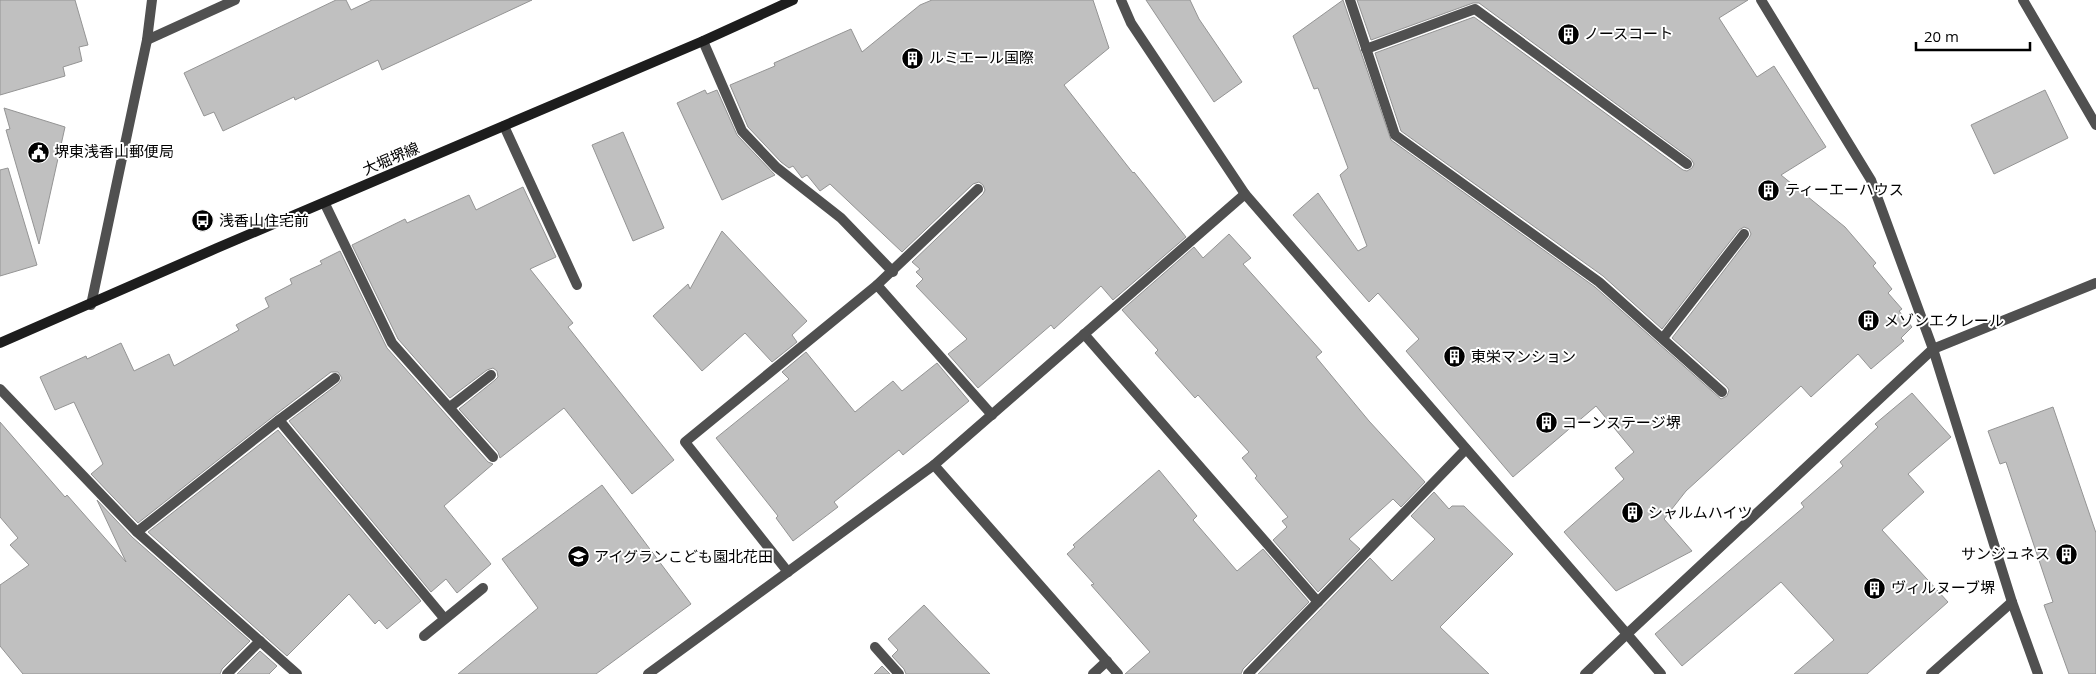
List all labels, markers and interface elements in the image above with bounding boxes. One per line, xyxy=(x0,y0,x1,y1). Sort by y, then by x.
scale bar xyxy=(1916,20,2030,52)
building icon: ノースコート xyxy=(1556,22,1580,46)
place label: ノースコート xyxy=(1584,23,1673,43)
text: 20 m xyxy=(1924,26,1959,46)
building icon: ルミエール国際 xyxy=(901,46,925,70)
place label: ルミエール国際 xyxy=(929,47,1034,67)
street label: 大堀堺線 xyxy=(359,137,422,179)
public building icon: 堺東浅香山郵便局 xyxy=(26,140,50,164)
place label: 堺東浅香山郵便局 xyxy=(54,141,174,161)
building icon: ティーエーハウス xyxy=(1757,178,1781,202)
place label: ティーエーハウス xyxy=(1785,179,1904,199)
bus stop icon: 浅香山住宅前 xyxy=(191,209,215,233)
place label: 浅香山住宅前 xyxy=(219,210,309,230)
building icon: メゾンエクレール xyxy=(1856,309,1880,333)
place label: メゾンエクレール xyxy=(1884,310,2004,330)
building icon: 東栄マンション xyxy=(1443,345,1467,369)
place label: 東栄マンション xyxy=(1471,346,1576,366)
building icon: コーンステージ堺 xyxy=(1534,411,1558,435)
place label: コーンステージ堺 xyxy=(1562,412,1681,432)
building icon: シャルムハイツ xyxy=(1620,501,1644,525)
place label: シャルムハイツ xyxy=(1648,502,1752,522)
building icon: サンジュネス xyxy=(2054,542,2078,566)
place label: サンジュネス xyxy=(1961,543,2050,563)
school or university icon: アイグランこども園北花田 xyxy=(566,545,590,569)
place label: アイグランこども園北花田 xyxy=(594,546,773,566)
building icon: ヴィルヌーブ堺 xyxy=(1863,576,1887,600)
place label: ヴィルヌーブ堺 xyxy=(1891,577,1995,597)

